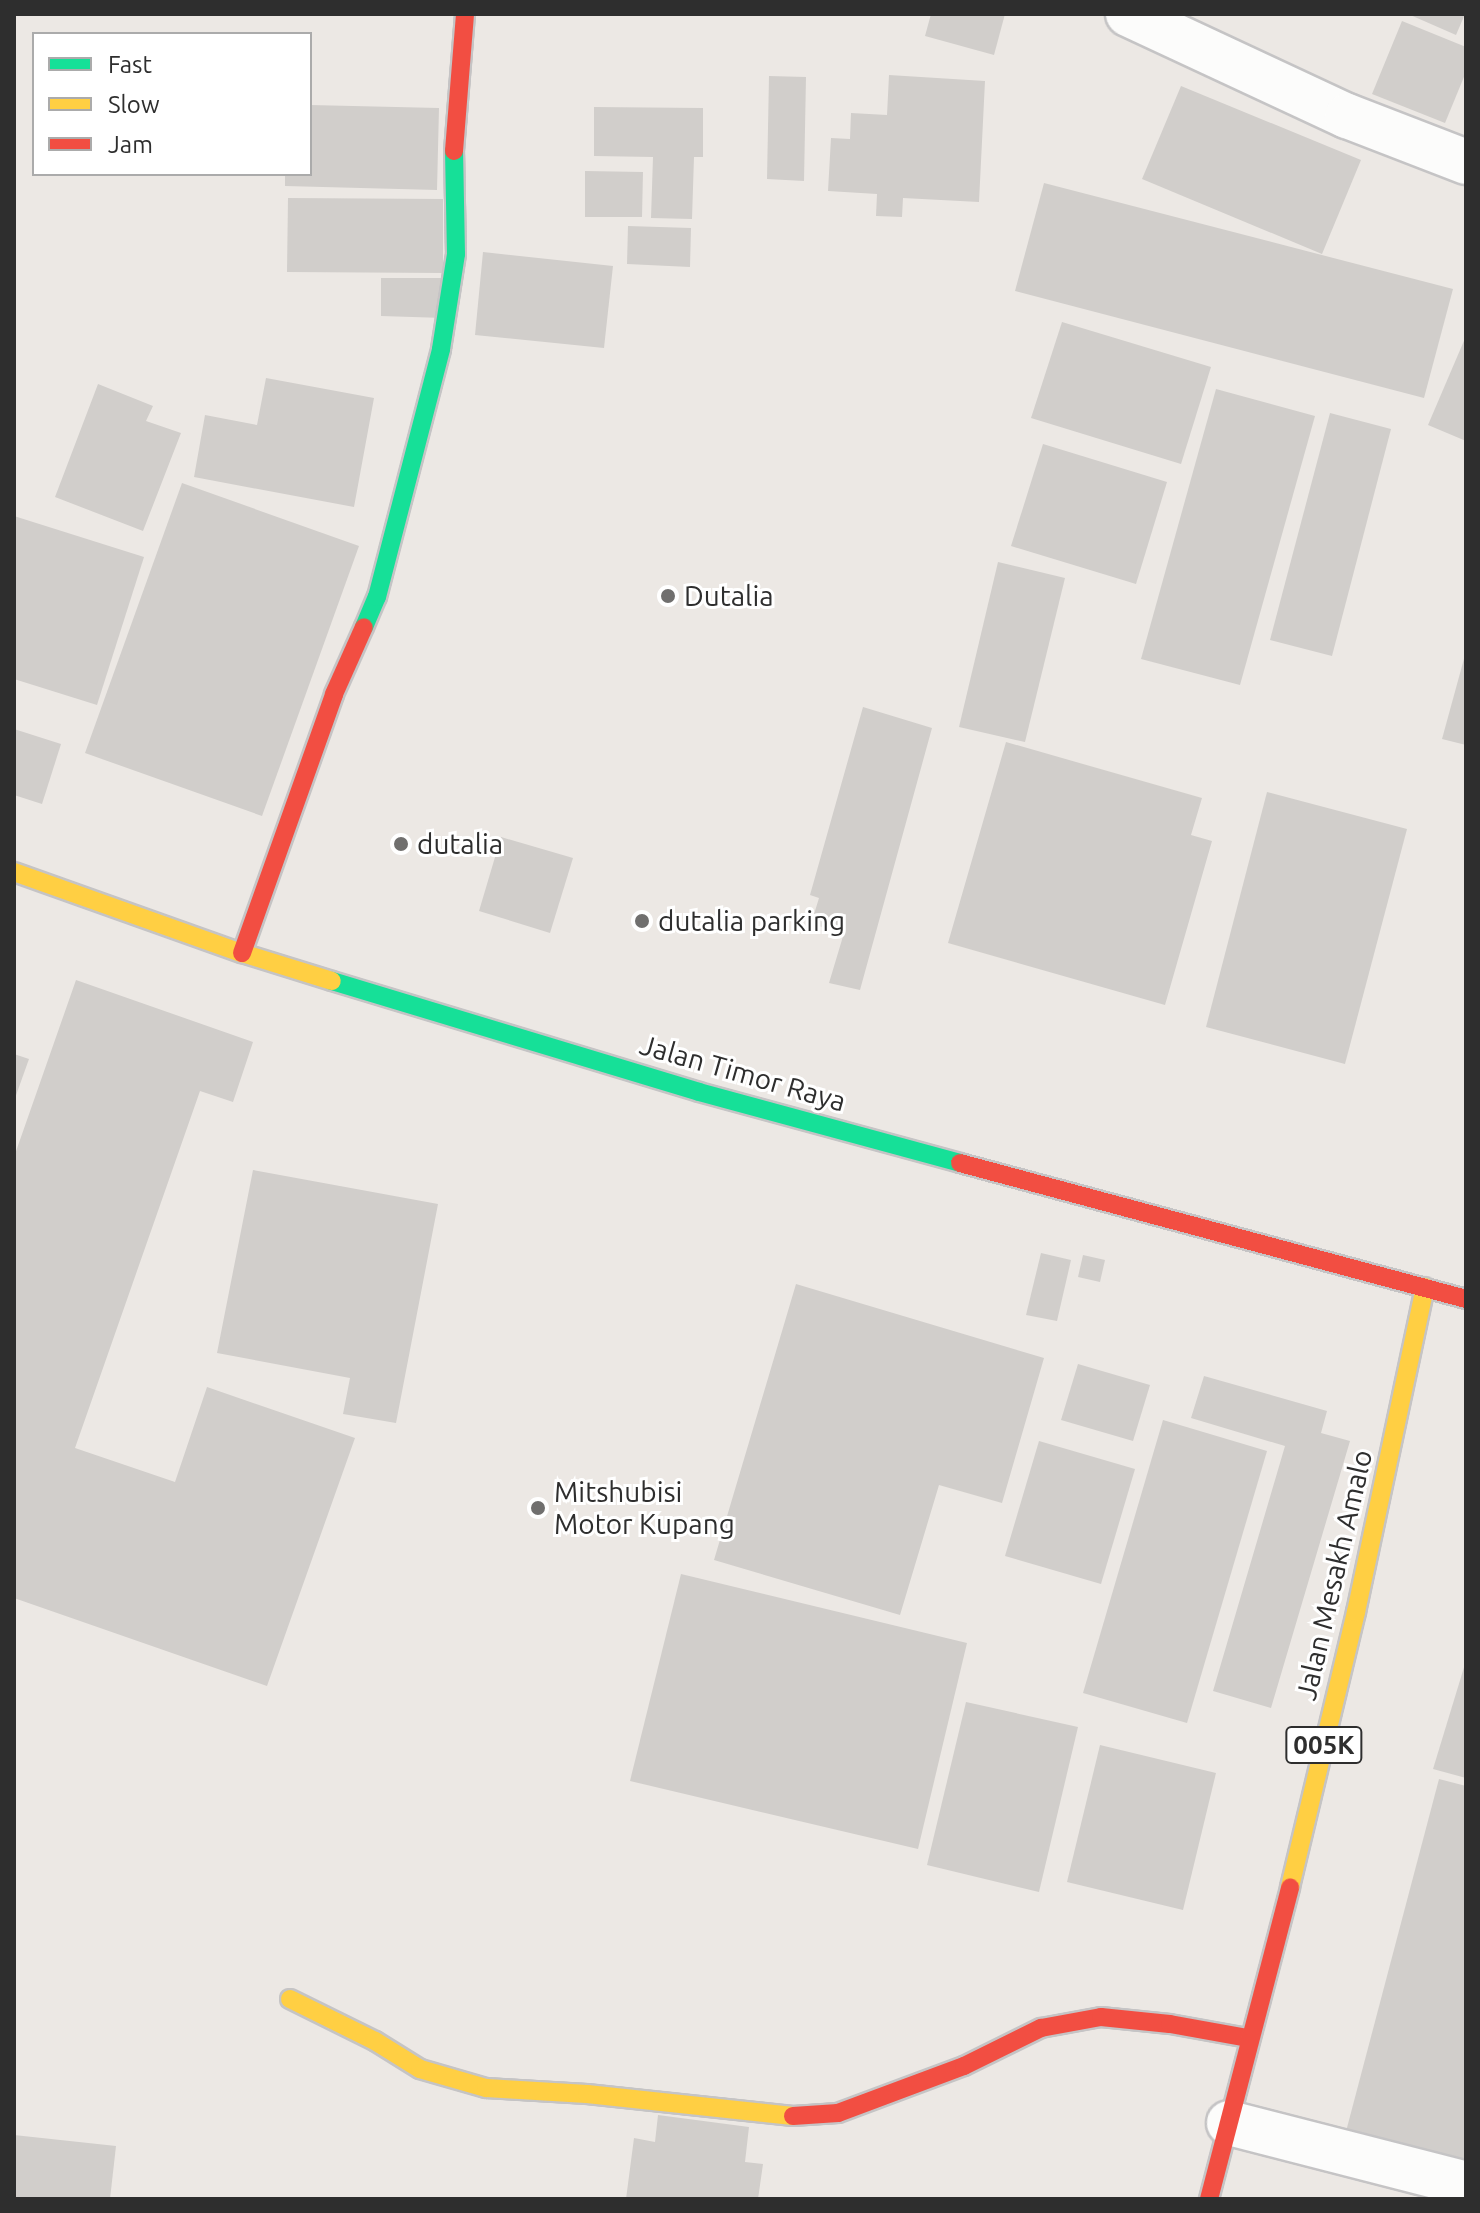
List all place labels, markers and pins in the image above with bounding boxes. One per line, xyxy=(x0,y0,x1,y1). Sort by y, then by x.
place label: Dutalia xyxy=(684,579,774,613)
marker: Dutalia xyxy=(659,587,677,605)
place label: dutalia xyxy=(417,827,503,861)
marker: dutalia xyxy=(392,835,410,853)
place label: dutalia parking xyxy=(658,904,845,938)
marker: dutalia parking xyxy=(633,912,651,930)
place label: Mitshubisi Motor Kupang xyxy=(554,1475,735,1541)
marker: Mitshubisi Motor Kupang xyxy=(529,1499,547,1517)

